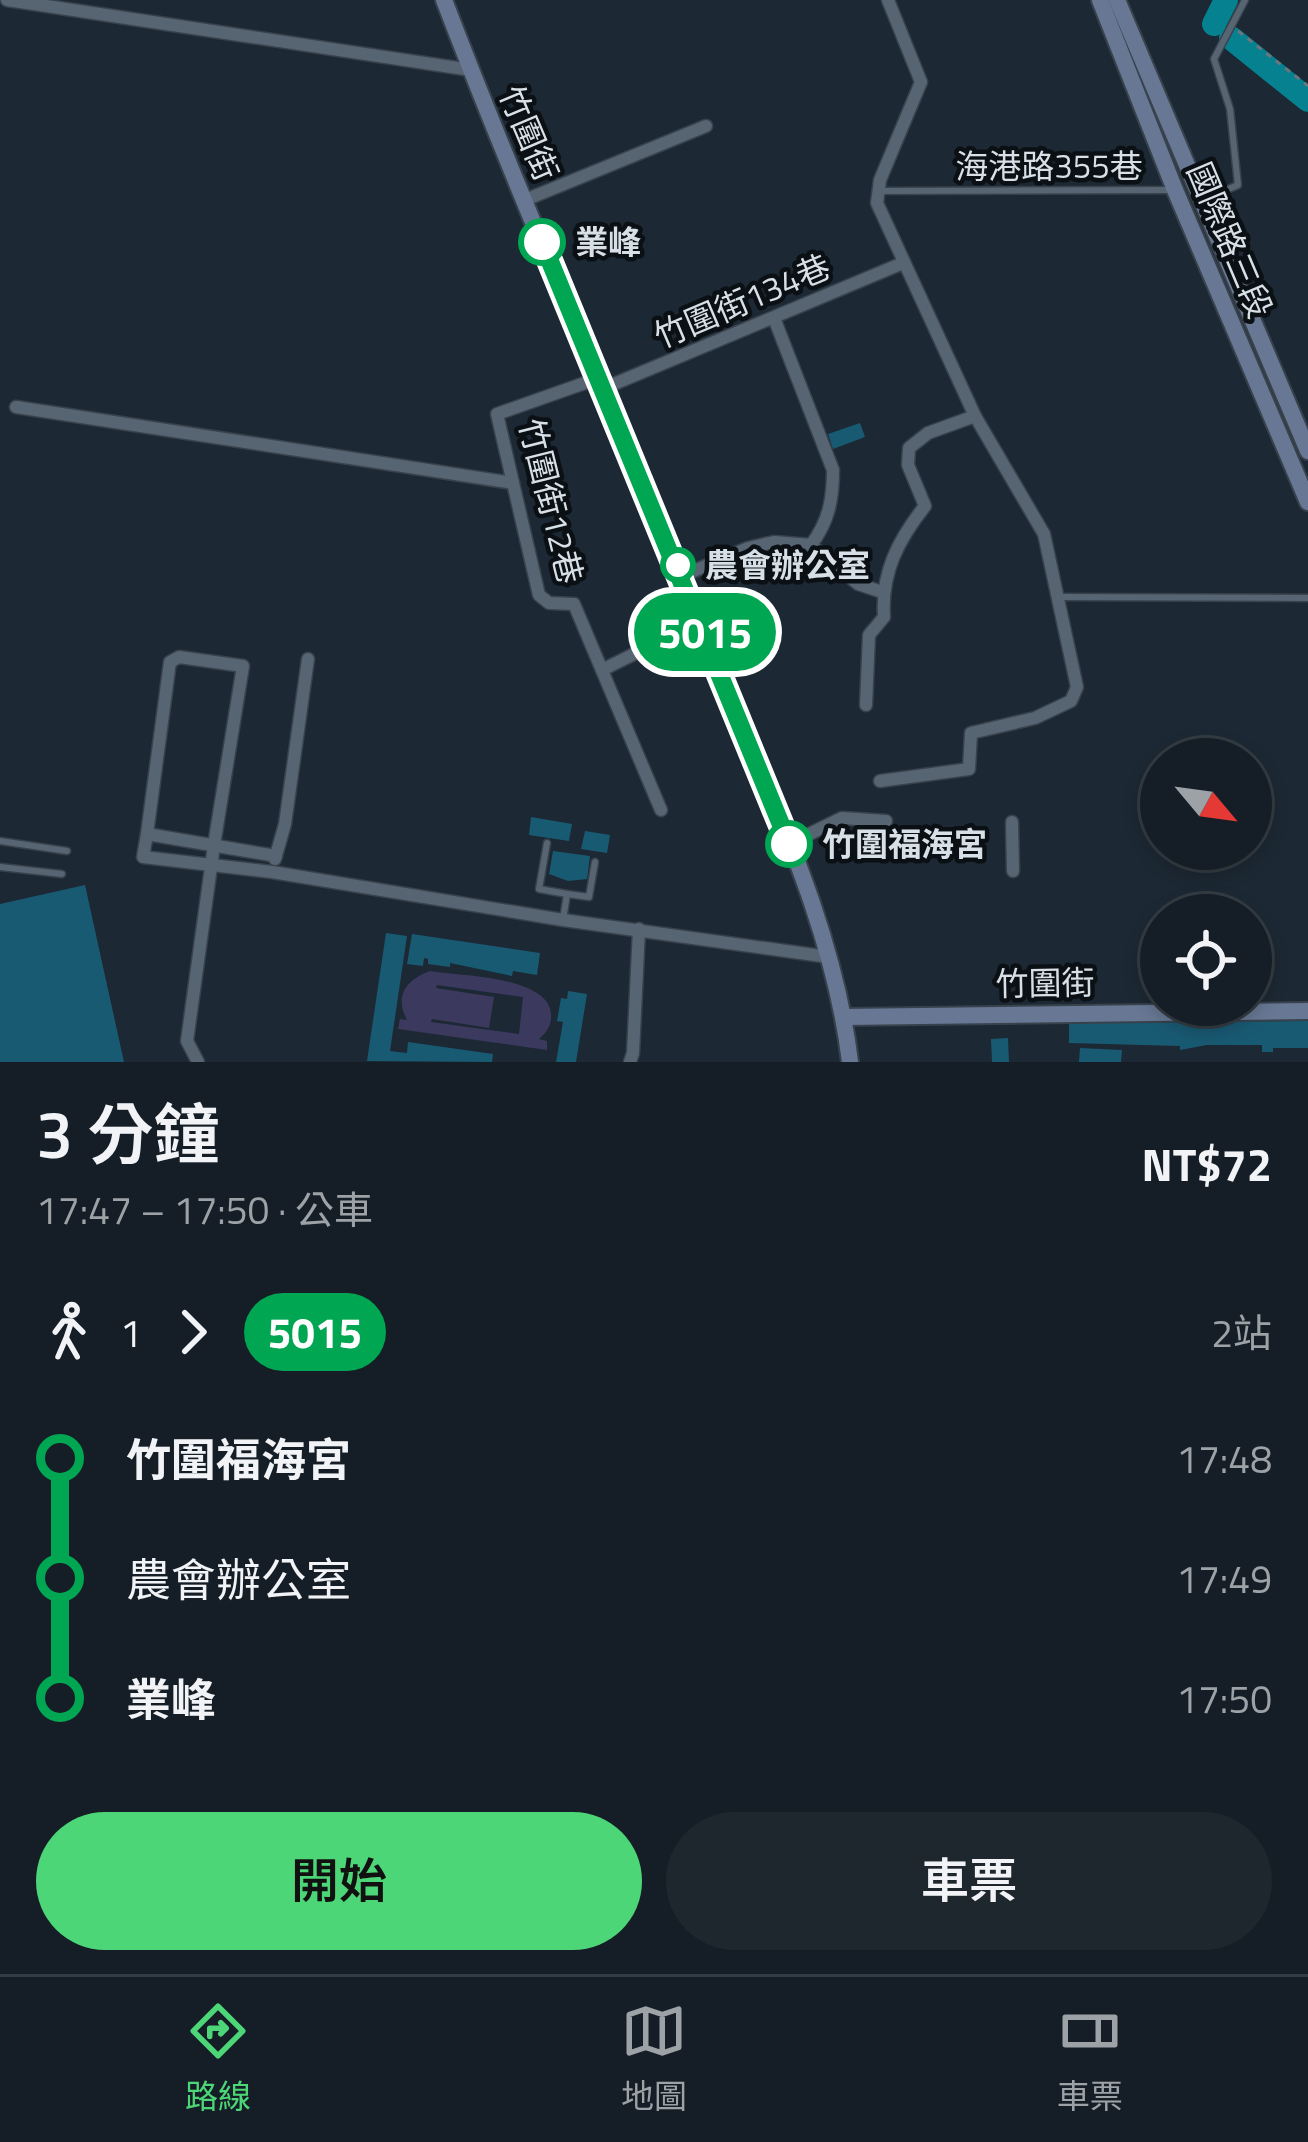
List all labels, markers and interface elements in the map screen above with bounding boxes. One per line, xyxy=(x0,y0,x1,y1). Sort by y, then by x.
street label: 竹圍街 xyxy=(487,78,571,188)
street label: 海港路355巷 xyxy=(955,141,1143,191)
street label: 國際路三段 xyxy=(1175,154,1285,326)
place label: 業峰 xyxy=(575,217,641,267)
marker: 業峰 xyxy=(520,220,564,264)
street label: 竹圍街134巷 xyxy=(646,241,838,361)
street label: 竹圍街12巷 xyxy=(506,413,596,589)
place label: 農會辦公室 xyxy=(705,540,870,590)
marker: 農會辦公室 xyxy=(662,549,694,581)
line badge: 5015 xyxy=(621,593,789,671)
text: 5015 xyxy=(658,600,752,664)
north arrow xyxy=(1140,738,1272,870)
map controls xyxy=(1140,738,1272,1026)
place label: 竹圍福海宮 xyxy=(822,819,987,869)
marker: 竹圍福海宮 xyxy=(767,822,811,866)
button: locate xyxy=(1140,894,1272,1026)
street label: 竹圍街 xyxy=(995,957,1095,1009)
text: 3 分鐘 xyxy=(36,1083,219,1184)
text: NT$72 xyxy=(1142,1130,1272,1198)
text: 17:47 – 17:50 · 公車 xyxy=(36,1180,373,1239)
icon: walk xyxy=(36,1299,102,1365)
icon: forward xyxy=(160,1299,226,1365)
text: 5015 xyxy=(268,1300,362,1364)
text: 1 xyxy=(120,1303,142,1362)
text: 2站 xyxy=(1211,1303,1272,1362)
text: 竹圍福海宮 xyxy=(126,1425,351,1493)
text: 17:48 xyxy=(1176,1429,1272,1488)
text: 農會辦公室 xyxy=(126,1545,351,1613)
text: 17:49 xyxy=(1176,1549,1272,1608)
text: 業峰 xyxy=(126,1665,216,1733)
text: 17:50 xyxy=(1176,1669,1272,1728)
button: 開始 xyxy=(36,1812,642,1950)
button: 車票 xyxy=(666,1812,1272,1950)
tab: 路線 xyxy=(185,1998,251,2121)
tab: 地圖 xyxy=(621,1998,687,2121)
tab: 車票 xyxy=(1057,1998,1123,2121)

